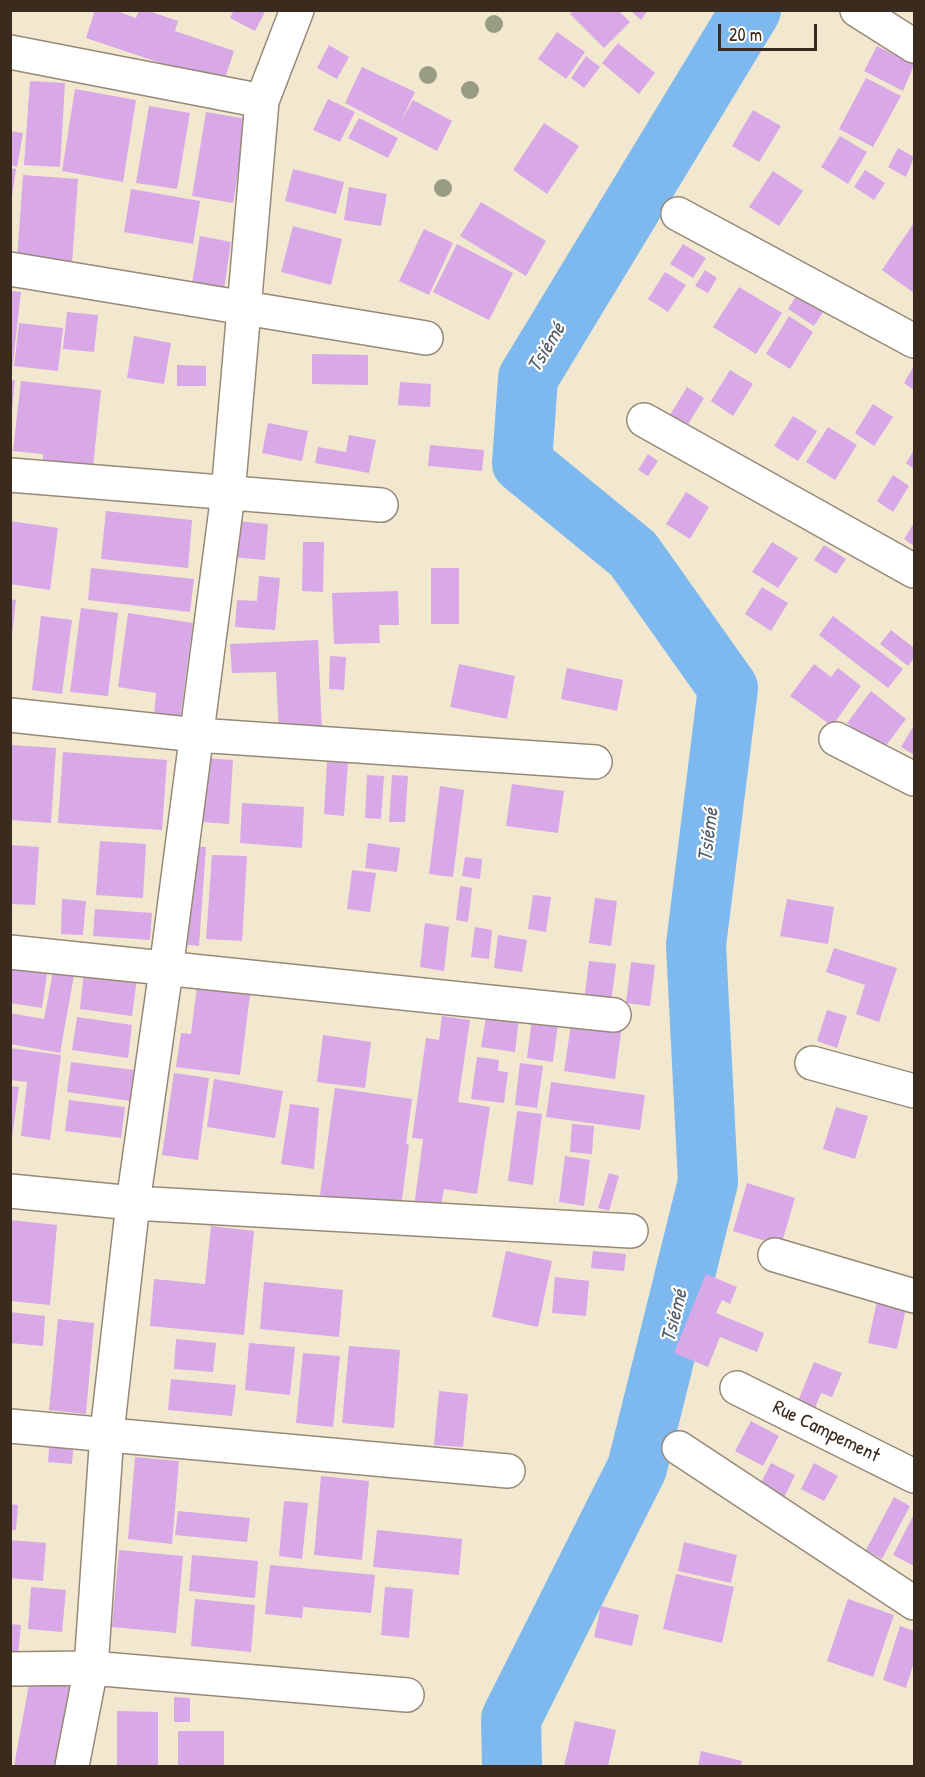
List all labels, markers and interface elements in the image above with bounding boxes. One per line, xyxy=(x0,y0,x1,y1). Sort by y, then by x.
scale bar xyxy=(721,12,820,50)
text: 20 m xyxy=(729,22,762,47)
water label: Tsiémé xyxy=(522,319,572,377)
water label: Tsiémé xyxy=(693,807,725,863)
water label: Tsiémé xyxy=(656,1287,694,1345)
street label: Rue Campement xyxy=(769,1396,883,1468)

